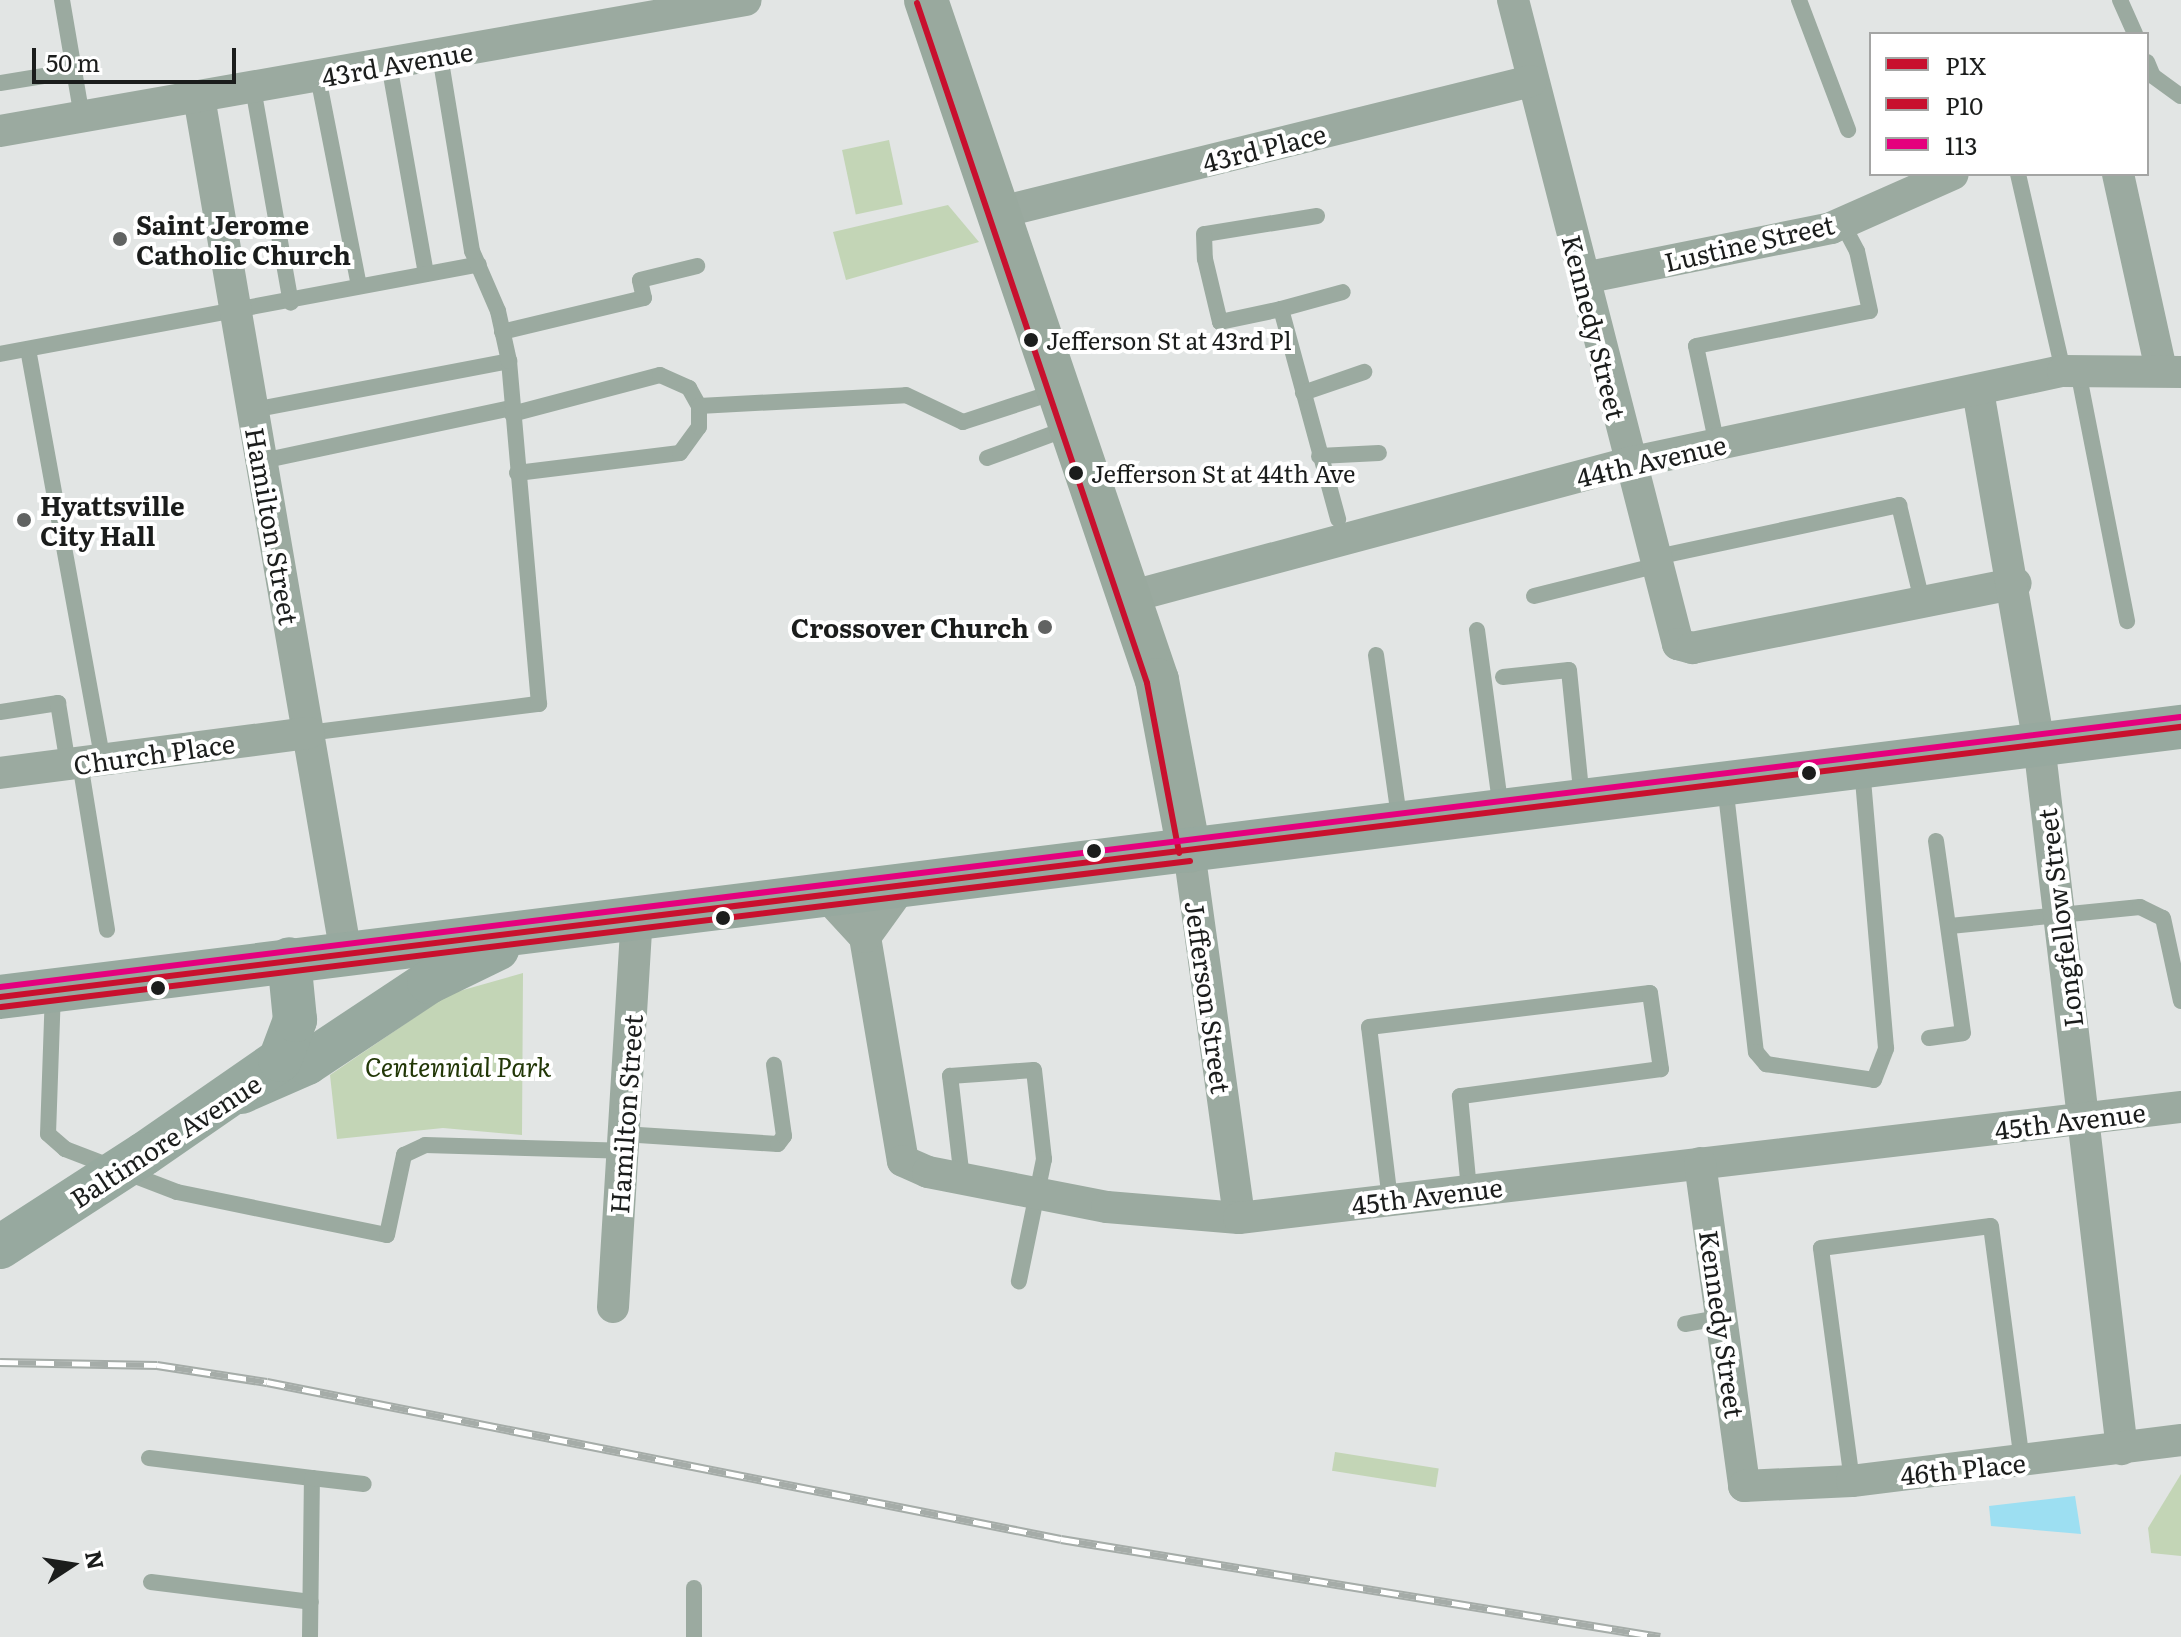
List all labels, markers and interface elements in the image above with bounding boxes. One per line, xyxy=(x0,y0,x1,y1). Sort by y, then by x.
scale bar xyxy=(36,32,240,82)
legend xyxy=(1869,32,2149,176)
street label: 43rd Avenue xyxy=(319,34,475,92)
text: 50 m xyxy=(46,44,100,79)
text: P1X xyxy=(1945,47,1986,82)
text: P10 xyxy=(1945,87,1983,122)
street label: 43rd Place xyxy=(1199,117,1329,177)
text: 113 xyxy=(1945,127,1978,162)
street label: Lustine Street xyxy=(1661,207,1837,277)
place label: Saint Jerome Catholic Church xyxy=(136,208,351,270)
marker: Saint Jerome Catholic Church xyxy=(111,230,129,248)
street label: Kennedy Street xyxy=(1557,231,1633,423)
place label: Jefferson St at 43rd Pl xyxy=(1046,326,1291,354)
marker: Jefferson St at 43rd Pl xyxy=(1023,332,1039,348)
street label: Hamilton Street xyxy=(240,425,306,627)
street label: 44th Avenue xyxy=(1573,428,1729,492)
place label: Jefferson St at 44th Ave xyxy=(1091,459,1355,487)
marker: Jefferson St at 44th Ave xyxy=(1068,465,1084,481)
place label: Hyattsville City Hall xyxy=(40,489,185,550)
marker: Hyattsville City Hall xyxy=(15,511,33,529)
place label: Crossover Church xyxy=(791,611,1029,643)
marker: Crossover Church xyxy=(1036,618,1054,636)
street label: Church Place xyxy=(71,726,237,780)
unlabelled marker xyxy=(1801,765,1817,781)
street label: Longfellow Street xyxy=(2030,807,2088,1029)
unlabelled marker xyxy=(1086,843,1102,859)
street label: Jefferson Street xyxy=(1180,899,1238,1095)
unlabelled marker xyxy=(715,910,731,926)
unlabelled marker xyxy=(150,980,166,996)
street label: Hamilton Street xyxy=(602,1013,648,1215)
park label: Centennial Park xyxy=(365,1050,551,1082)
street label: Baltimore Avenue xyxy=(64,1067,266,1213)
street label: 45th Avenue xyxy=(1993,1095,2147,1145)
street label: 45th Avenue xyxy=(1350,1170,1504,1220)
street label: Kennedy Street xyxy=(1694,1228,1752,1420)
street label: 46th Place xyxy=(1899,1446,2027,1490)
north arrow xyxy=(32,1525,112,1605)
text: N xyxy=(78,1547,114,1572)

